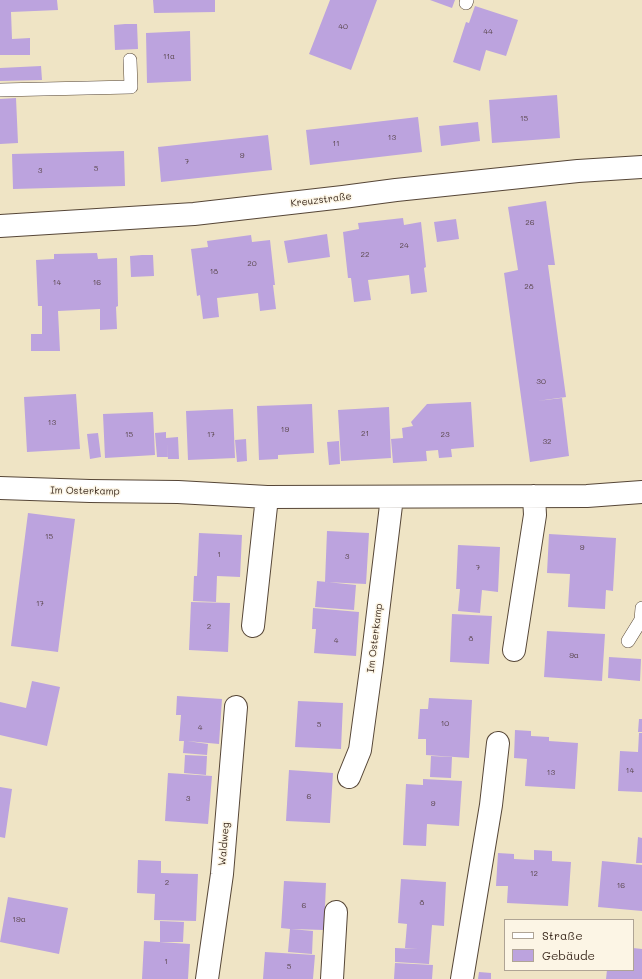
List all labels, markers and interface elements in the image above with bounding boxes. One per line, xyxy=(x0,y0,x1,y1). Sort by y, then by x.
house number: 40 xyxy=(338,22,348,32)
house number: 44 xyxy=(483,27,493,37)
house number: 11a xyxy=(163,52,175,62)
house number: 15 xyxy=(520,114,528,124)
house number: 13 xyxy=(388,133,396,143)
house number: 11 xyxy=(332,139,340,149)
house number: 9 xyxy=(240,151,244,161)
house number: 7 xyxy=(185,157,189,167)
house number: 5 xyxy=(94,164,98,174)
house number: 3 xyxy=(38,166,42,176)
street label: Kreuzstraße xyxy=(290,190,352,210)
house number: 26 xyxy=(525,218,535,228)
house number: 24 xyxy=(399,241,409,251)
house number: 22 xyxy=(361,250,369,260)
house number: 20 xyxy=(247,259,257,269)
house number: 18 xyxy=(210,267,218,277)
house number: 14 xyxy=(53,278,61,288)
house number: 16 xyxy=(93,278,101,288)
house number: 28 xyxy=(524,282,534,292)
house number: 30 xyxy=(536,377,546,387)
house number: 13 xyxy=(48,418,56,428)
house number: 19 xyxy=(281,425,289,435)
house number: 21 xyxy=(361,429,369,439)
house number: 15 xyxy=(125,430,133,440)
house number: 17 xyxy=(207,430,215,440)
house number: 23 xyxy=(440,430,450,440)
house number: 32 xyxy=(542,437,552,447)
street label: Im Osterkamp xyxy=(50,484,120,498)
house number: 15 xyxy=(45,532,53,542)
house number: 9 xyxy=(580,543,584,553)
house number: 1 xyxy=(217,550,221,560)
house number: 3 xyxy=(345,552,349,562)
house number: 7 xyxy=(476,563,480,573)
house number: 17 xyxy=(36,599,44,609)
street label: Im Osterkamp xyxy=(365,603,385,673)
house number: 2 xyxy=(207,622,211,632)
house number: 8 xyxy=(469,634,473,644)
house number: 4 xyxy=(334,636,338,646)
house number: 9a xyxy=(569,651,579,661)
house number: 10 xyxy=(441,719,449,729)
house number: 5 xyxy=(317,720,321,730)
house number: 4 xyxy=(198,723,202,733)
house number: 14 xyxy=(626,766,634,776)
house number: 13 xyxy=(547,768,555,778)
house number: 6 xyxy=(307,792,311,802)
house number: 3 xyxy=(186,794,190,804)
house number: 9 xyxy=(431,799,435,809)
street label: Waldweg xyxy=(216,822,232,866)
house number: 12 xyxy=(530,869,538,879)
house number: 2 xyxy=(165,878,169,888)
house number: 16 xyxy=(617,881,625,891)
house number: 8 xyxy=(420,898,424,908)
house number: 6 xyxy=(302,901,306,911)
house number: 19a xyxy=(12,915,26,925)
legend xyxy=(504,919,634,971)
text: Straße xyxy=(542,927,583,943)
text: Gebäude xyxy=(542,947,595,963)
house number: 1 xyxy=(164,957,168,967)
house number: 5 xyxy=(287,962,291,972)

